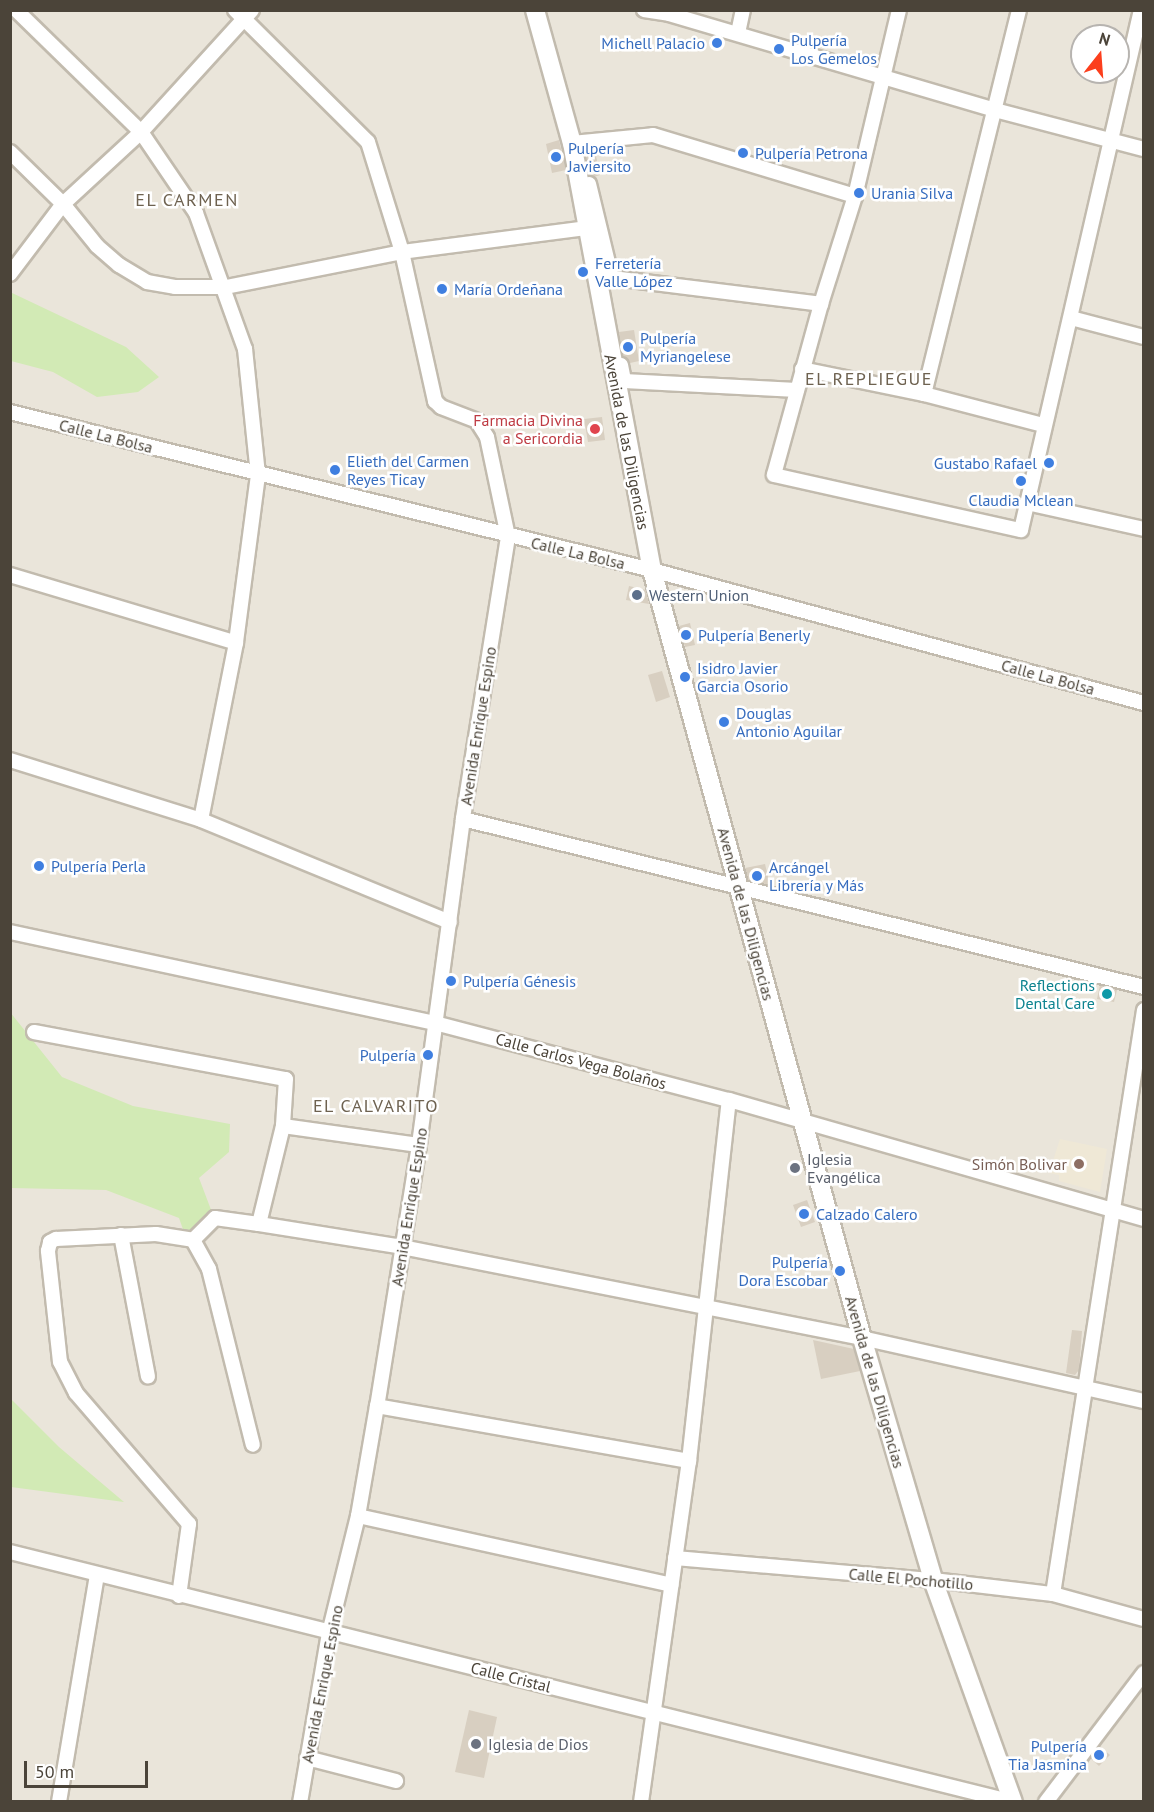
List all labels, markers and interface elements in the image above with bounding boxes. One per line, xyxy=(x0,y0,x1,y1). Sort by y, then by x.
north arrow xyxy=(1070,24,1130,84)
text: N xyxy=(1097,28,1113,50)
place label: Pulpería Los Gemelos xyxy=(791,30,877,68)
place label: Michell Palacio xyxy=(601,33,705,53)
marker: Michell Palacio xyxy=(710,36,724,50)
marker: Pulpería Los Gemelos xyxy=(772,42,786,56)
place label: Pulpería Javiersito xyxy=(568,138,631,176)
place label: Pulpería Petrona xyxy=(755,143,868,163)
marker: Pulpería Petrona xyxy=(736,146,750,160)
marker: Pulpería Javiersito xyxy=(549,150,563,164)
place label: Urania Silva xyxy=(871,183,953,203)
marker: Urania Silva xyxy=(852,186,866,200)
district label: EL CARMEN xyxy=(135,189,239,211)
place label: Ferretería Valle López xyxy=(595,253,673,291)
marker: Ferretería Valle López xyxy=(576,265,590,279)
place label: María Ordeñana xyxy=(454,279,563,299)
marker: María Ordeñana xyxy=(435,282,449,296)
place label: Pulpería Myriangelese xyxy=(640,328,731,366)
marker: Pulpería Myriangelese xyxy=(621,340,635,354)
street label: Avenida de las Diligencias xyxy=(601,353,653,531)
district label: EL REPLIEGUE xyxy=(805,368,933,390)
place label: Farmacia Divina a Sericordia xyxy=(473,410,583,448)
street label: Calle La Bolsa xyxy=(57,415,155,457)
marker: Farmacia Divina a Sericordia xyxy=(588,422,602,436)
place label: Elieth del Carmen Reyes Ticay xyxy=(347,451,469,489)
place label: Gustabo Rafael xyxy=(934,453,1037,473)
marker: Gustabo Rafael xyxy=(1042,456,1056,470)
marker: Elieth del Carmen Reyes Ticay xyxy=(328,463,342,477)
marker: Claudia Mclean xyxy=(1014,474,1028,488)
place label: Claudia Mclean xyxy=(969,490,1073,510)
street label: Calle La Bolsa xyxy=(529,533,627,573)
place label: Western Union xyxy=(649,585,749,605)
marker: Western Union xyxy=(630,588,644,602)
place label: Pulpería Benerly xyxy=(698,625,810,645)
marker: Pulpería Benerly xyxy=(679,628,693,642)
street label: Avenida Enrique Espino xyxy=(456,645,500,807)
street label: Calle La Bolsa xyxy=(999,655,1097,699)
place label: Isidro Javier Garcia Osorio xyxy=(697,658,788,696)
marker: Isidro Javier Garcia Osorio xyxy=(678,670,692,684)
place label: Douglas Antonio Aguilar xyxy=(736,703,843,741)
marker: Douglas Antonio Aguilar xyxy=(717,715,731,729)
street label: Avenida de las Diligencias xyxy=(714,825,778,1003)
place label: Pulpería Perla xyxy=(51,856,146,876)
place label: Arcángel Librería y Más xyxy=(769,857,865,895)
marker: Pulpería Perla xyxy=(32,859,46,873)
marker: Arcángel Librería y Más xyxy=(750,869,764,883)
place label: Pulpería Génesis xyxy=(463,971,576,991)
marker: Pulpería Génesis xyxy=(444,974,458,988)
place label: Reflections Dental Care xyxy=(1015,975,1095,1013)
marker: Reflections Dental Care xyxy=(1100,987,1114,1001)
street label: Calle Carlos Vega Bolaños xyxy=(493,1029,669,1093)
place label: Pulpería xyxy=(360,1045,416,1065)
marker: Pulpería xyxy=(421,1048,435,1062)
district label: EL CALVARITO xyxy=(313,1095,439,1117)
street label: Avenida Enrique Espino xyxy=(387,1126,431,1288)
place label: Iglesia Evangélica xyxy=(807,1149,881,1187)
place label: Simón Bolivar xyxy=(972,1154,1067,1174)
marker: Simón Bolivar xyxy=(1072,1157,1086,1171)
marker: Iglesia Evangélica xyxy=(788,1161,802,1175)
place label: Calzado Calero xyxy=(816,1204,918,1224)
marker: Calzado Calero xyxy=(797,1207,811,1221)
place label: Pulpería Dora Escobar xyxy=(739,1252,828,1290)
marker: Pulpería Dora Escobar xyxy=(833,1264,847,1278)
street label: Avenida de las Diligencias xyxy=(841,1294,909,1470)
street label: Calle El Pochotillo xyxy=(848,1564,974,1594)
street label: Avenida Enrique Espino xyxy=(297,1603,347,1765)
street label: Calle Cristal xyxy=(469,1658,553,1696)
place label: Iglesia de Dios xyxy=(488,1734,588,1754)
place label: Pulpería Tia Jasmina xyxy=(1008,1736,1087,1774)
marker: Iglesia de Dios xyxy=(469,1737,483,1751)
marker: Pulpería Tia Jasmina xyxy=(1092,1748,1106,1762)
scale bar xyxy=(27,1749,152,1787)
text: 50 m xyxy=(35,1760,74,1783)

